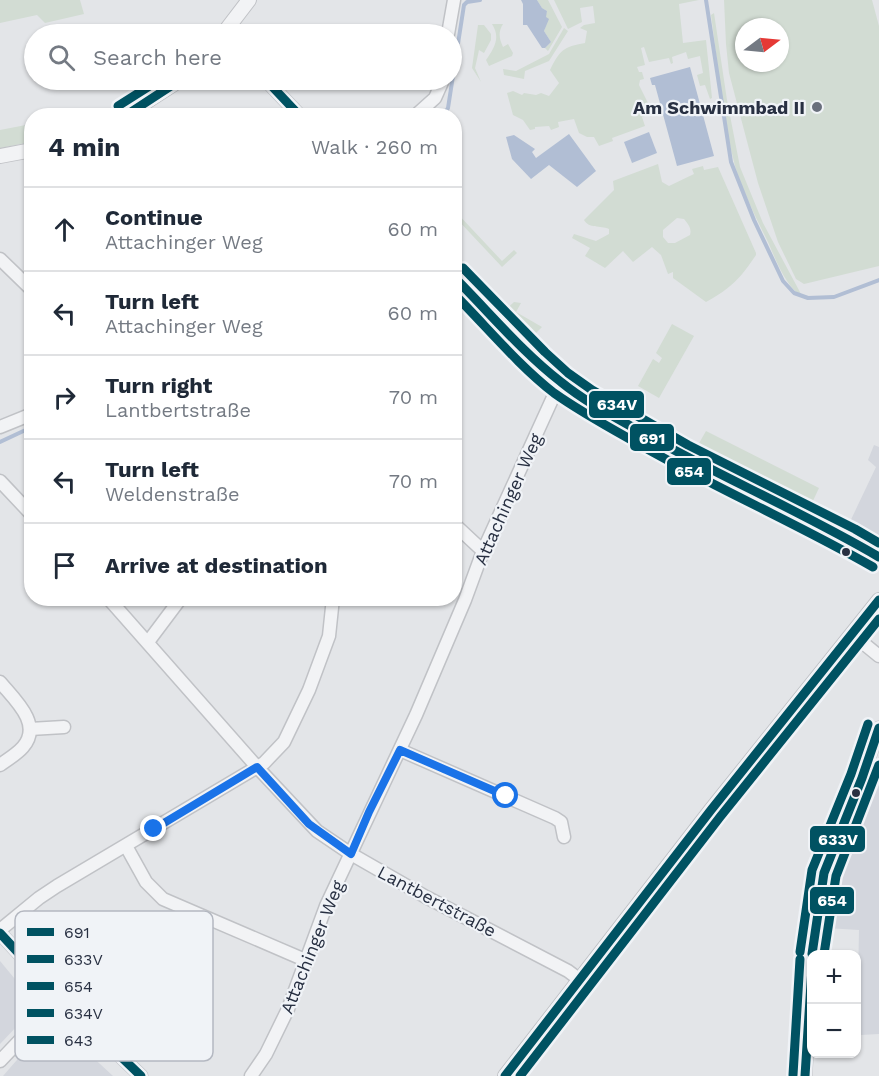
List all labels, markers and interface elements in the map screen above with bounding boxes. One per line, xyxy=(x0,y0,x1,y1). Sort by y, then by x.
north arrow xyxy=(735,18,789,72)
search box xyxy=(24,24,462,90)
icon: search xyxy=(45,41,78,74)
text: Search here xyxy=(93,45,222,70)
place label: Am Schwimmbad II xyxy=(633,97,805,118)
marker: Am Schwimmbad II xyxy=(810,100,824,114)
text: 4 min xyxy=(48,132,120,162)
text: Walk · 260 m xyxy=(311,135,438,159)
text: Continue xyxy=(105,205,203,230)
icon: ahead xyxy=(48,213,81,246)
text: 60 m xyxy=(388,217,438,241)
text: Attachinger Weg xyxy=(105,230,263,254)
text: Turn left xyxy=(105,289,199,314)
icon: left xyxy=(48,297,81,330)
text: 60 m xyxy=(388,301,438,325)
text: Attachinger Weg xyxy=(105,314,263,338)
text: Turn right xyxy=(105,373,212,398)
icon: right xyxy=(48,381,81,414)
text: 70 m xyxy=(389,385,438,409)
line badge: 634V xyxy=(588,390,645,419)
text: 634V xyxy=(597,395,637,414)
text: Lantbertstraße xyxy=(105,398,251,422)
line badge: 691 xyxy=(629,423,675,452)
text: 691 xyxy=(639,429,665,448)
street label: Attachinger Weg xyxy=(470,430,547,568)
text: Turn left xyxy=(105,457,199,482)
line badge: 654 xyxy=(666,457,712,486)
text: 654 xyxy=(674,462,704,481)
icon: left xyxy=(48,465,81,498)
text: 70 m xyxy=(389,469,438,493)
text: Weldenstraße xyxy=(105,482,240,506)
unlabelled marker xyxy=(840,546,852,558)
icon: arrive xyxy=(48,549,81,582)
text: Arrive at destination xyxy=(105,553,328,578)
route start xyxy=(492,782,518,808)
unlabelled marker xyxy=(850,787,862,799)
route end xyxy=(140,815,166,841)
line badge: 633V xyxy=(809,825,866,853)
text: 633V xyxy=(818,830,858,849)
street label: Lantbertstraße xyxy=(374,861,500,941)
street label: Attachinger Weg xyxy=(276,877,348,1017)
line badge: 654 xyxy=(809,886,855,915)
text: 654 xyxy=(817,891,847,910)
legend xyxy=(15,911,213,1061)
text: 691 xyxy=(64,923,90,942)
text: 633V xyxy=(64,950,103,969)
map controls xyxy=(807,950,861,1058)
button: + xyxy=(807,950,861,1004)
text: 654 xyxy=(64,977,93,996)
text: 634V xyxy=(64,1004,103,1023)
button: − xyxy=(807,1004,861,1058)
text: 643 xyxy=(64,1031,93,1050)

